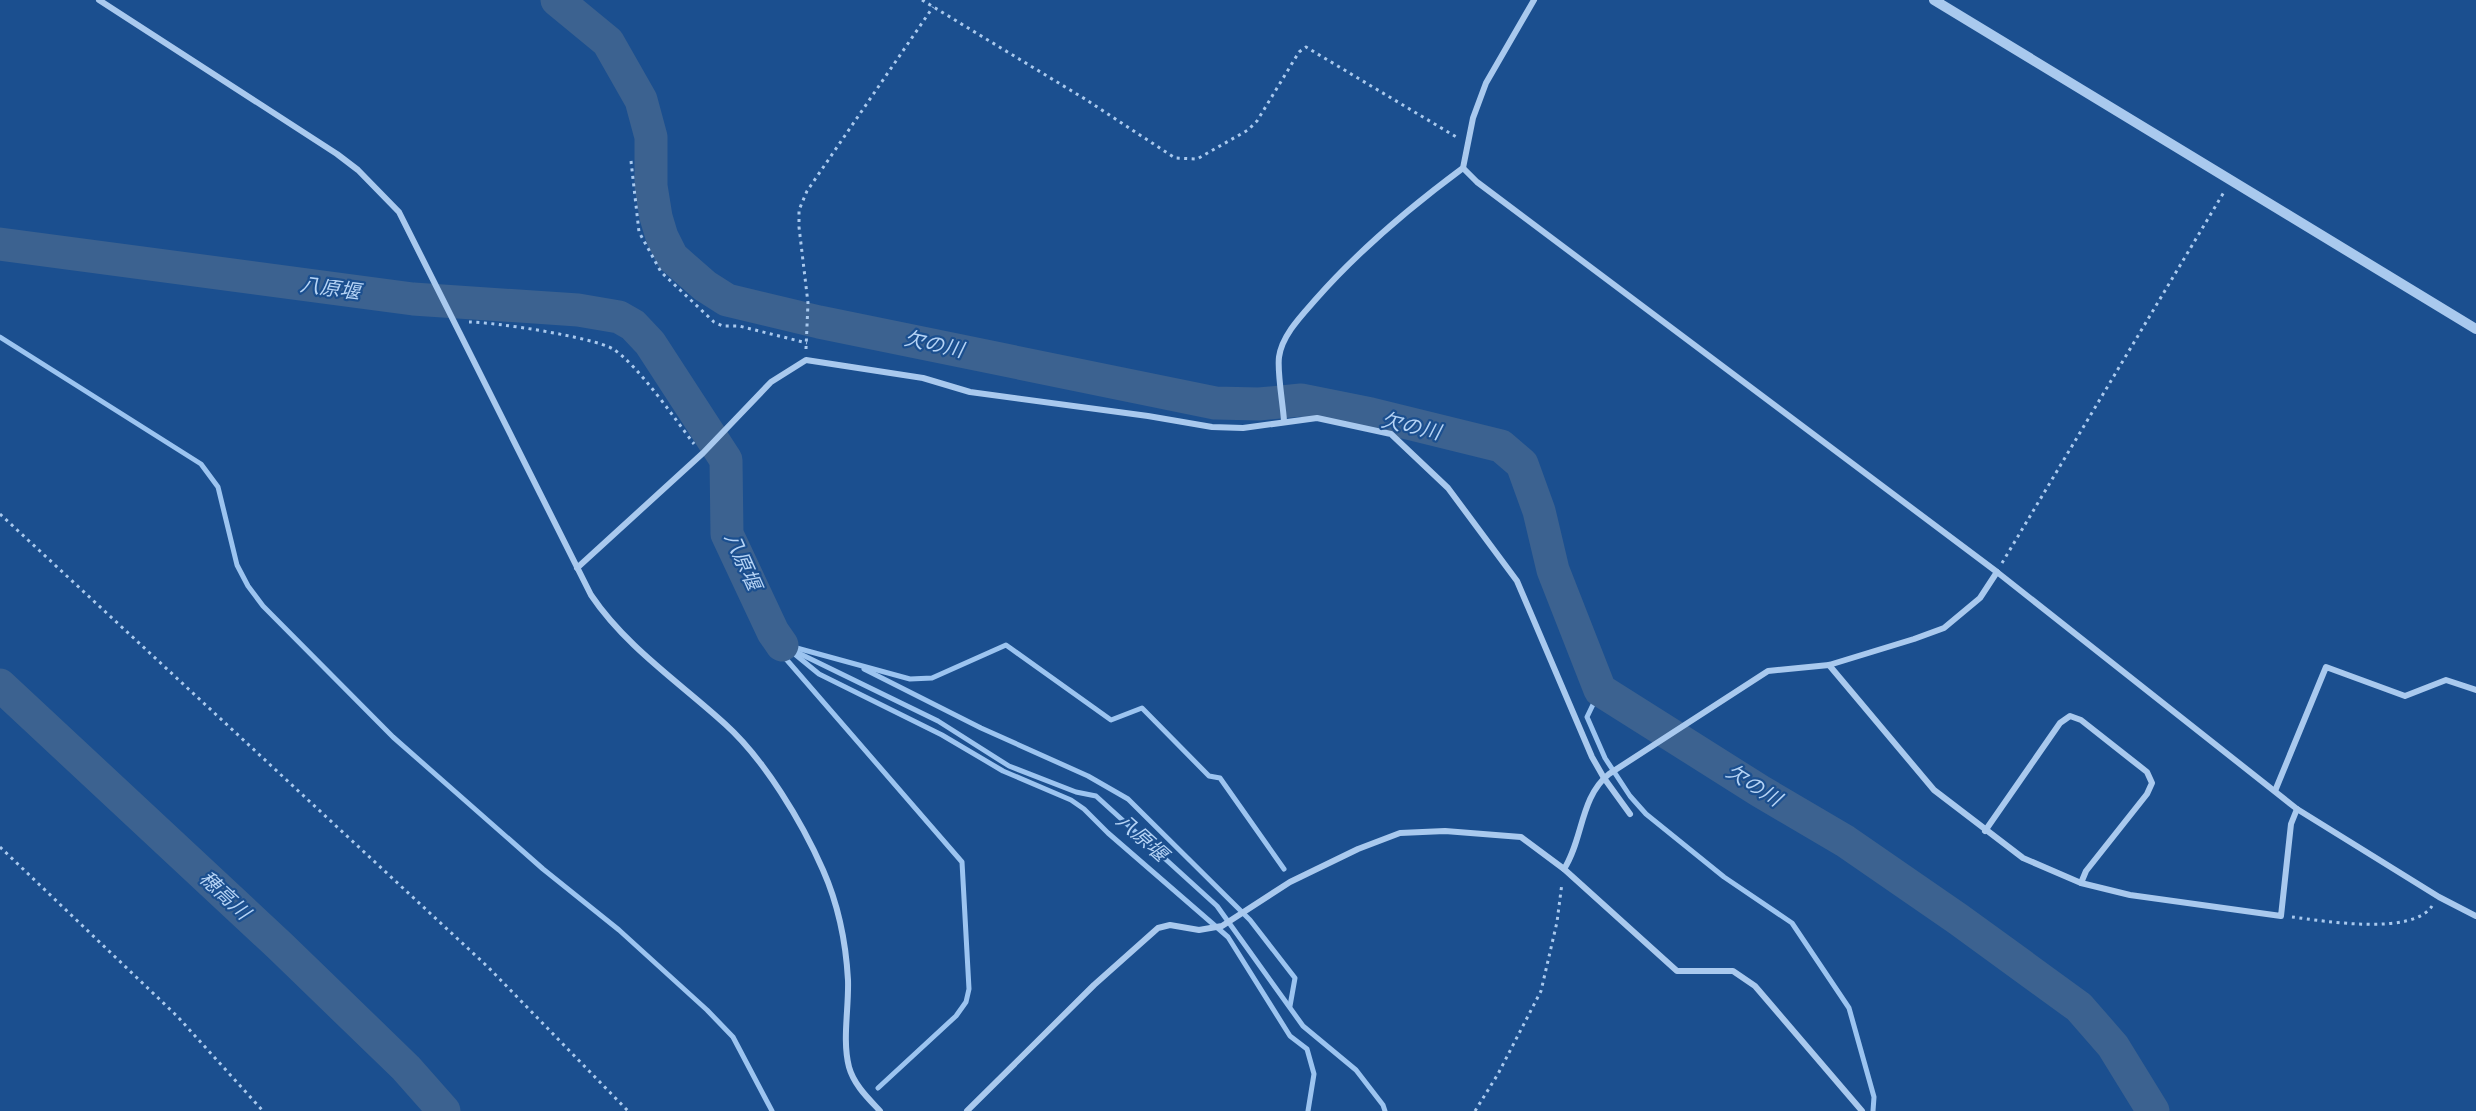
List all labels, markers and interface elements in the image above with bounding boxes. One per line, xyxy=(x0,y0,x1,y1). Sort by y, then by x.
water label: 八原堰 xyxy=(298,271,365,306)
water label: 欠の川 xyxy=(902,325,968,363)
water label: 欠の川 xyxy=(1379,407,1445,446)
water label: 八原堰 xyxy=(719,528,769,597)
water label: 欠の川 xyxy=(1722,758,1788,813)
water label: 八原堰 xyxy=(1111,807,1176,869)
water label: 穂高川 xyxy=(194,865,257,926)

